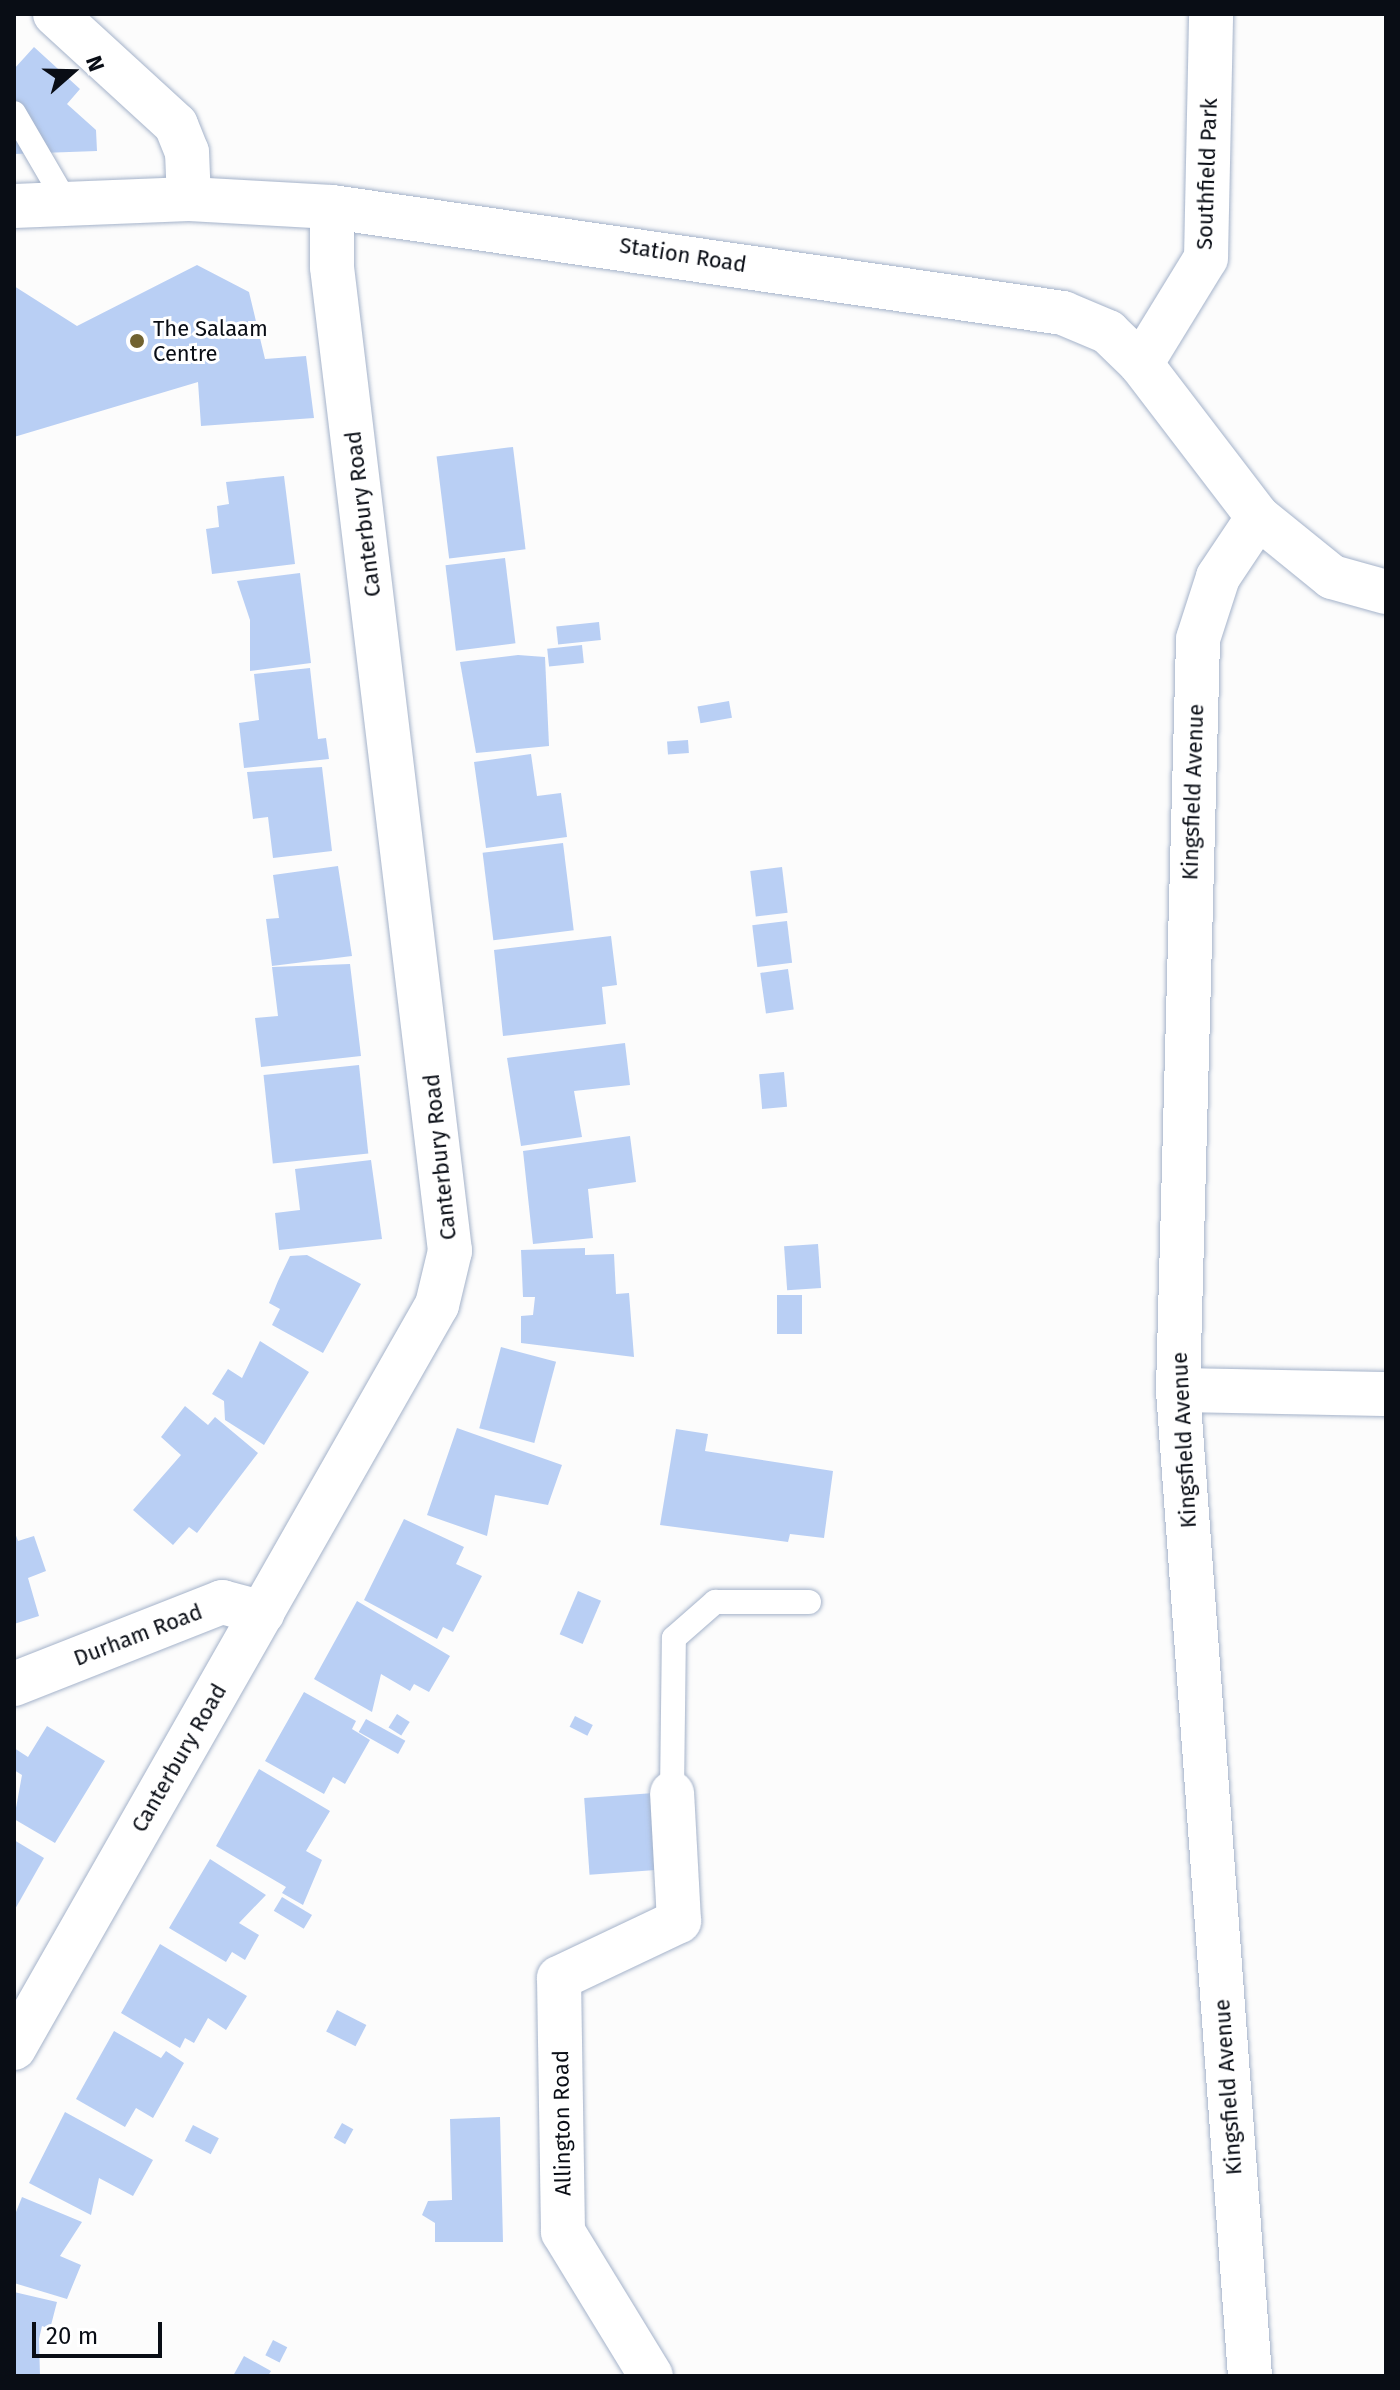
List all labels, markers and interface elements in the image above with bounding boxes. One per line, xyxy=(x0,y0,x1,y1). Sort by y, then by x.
north arrow xyxy=(32,32,112,112)
text: N xyxy=(80,52,110,75)
street label: Southfield Park xyxy=(1191,98,1223,250)
street label: Station Road xyxy=(618,232,748,278)
place label: The Salaam Centre xyxy=(153,315,268,366)
marker: The Salaam Centre xyxy=(128,332,146,350)
street label: Canterbury Road xyxy=(340,430,386,598)
street label: Kingsfield Avenue xyxy=(1177,703,1209,881)
street label: Canterbury Road xyxy=(418,1073,462,1241)
street label: Kingsfield Avenue xyxy=(1166,1351,1202,1529)
street label: Durham Road xyxy=(70,1598,206,1672)
street label: Canterbury Road xyxy=(126,1679,232,1837)
street label: Kingsfield Avenue xyxy=(1209,1998,1247,2176)
street label: Allington Road xyxy=(548,2050,576,2196)
scale bar xyxy=(36,2306,166,2356)
text: 20 m xyxy=(46,2322,98,2350)

